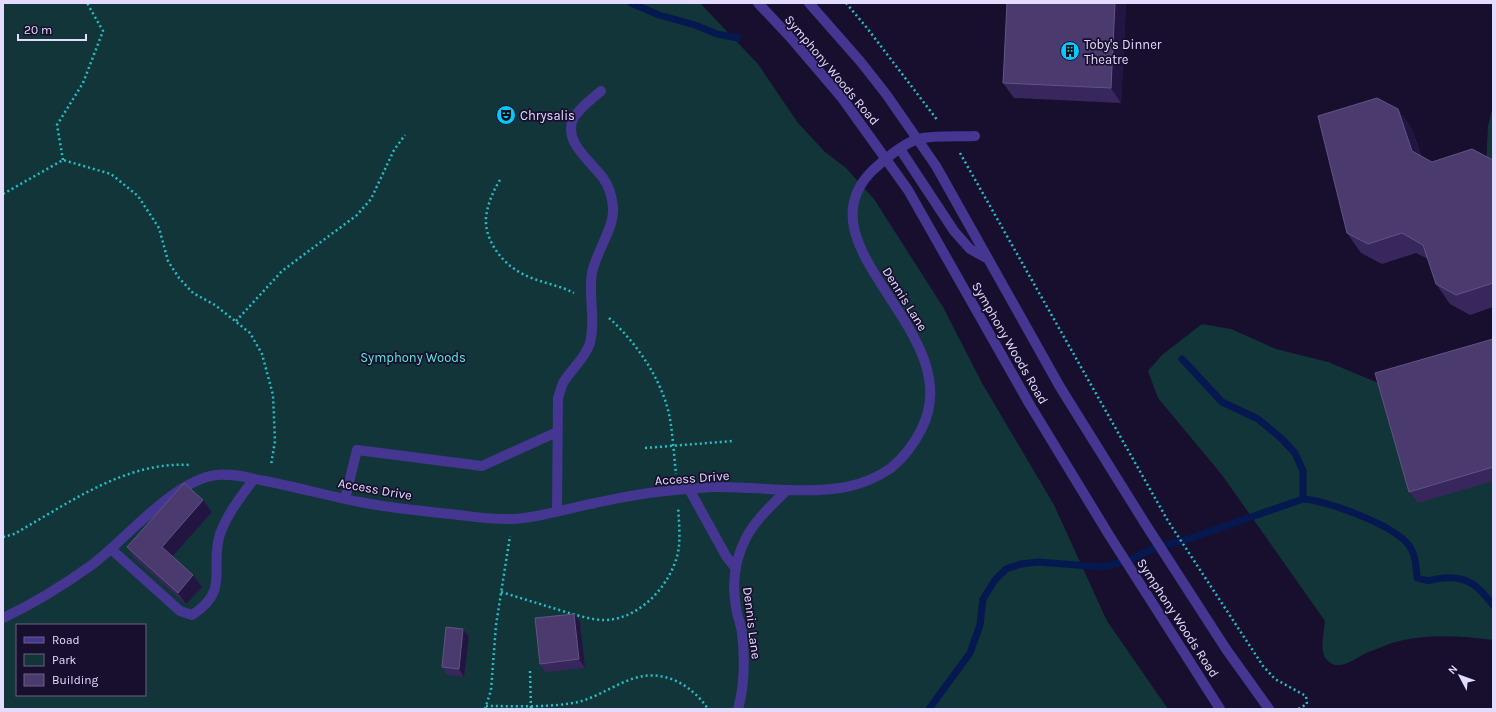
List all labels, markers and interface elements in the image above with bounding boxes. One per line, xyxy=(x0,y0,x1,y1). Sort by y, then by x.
street label: Symphony Woods Road xyxy=(782,12,882,128)
scale bar xyxy=(18,16,86,42)
text: 20 m xyxy=(24,23,52,37)
place label: Toby's Dinner Theatre xyxy=(1084,37,1162,67)
building icon: Toby's Dinner Theatre xyxy=(1059,40,1081,62)
theatre icon: Chrysalis xyxy=(495,104,517,126)
place label: Chrysalis xyxy=(520,108,575,123)
street label: Dennis Lane xyxy=(879,264,931,334)
street label: Symphony Woods Road xyxy=(969,279,1051,407)
park label: Symphony Woods xyxy=(360,350,466,365)
street label: Access Drive xyxy=(654,468,730,488)
street label: Access Drive xyxy=(337,475,413,503)
street label: Symphony Woods Road xyxy=(1134,556,1222,680)
street label: Dennis Lane xyxy=(740,586,764,660)
legend xyxy=(16,624,146,696)
text: Road xyxy=(52,633,80,647)
text: Park xyxy=(52,653,77,667)
north arrow xyxy=(1440,656,1480,696)
text: N xyxy=(1445,663,1460,677)
text: Building xyxy=(52,673,99,687)

